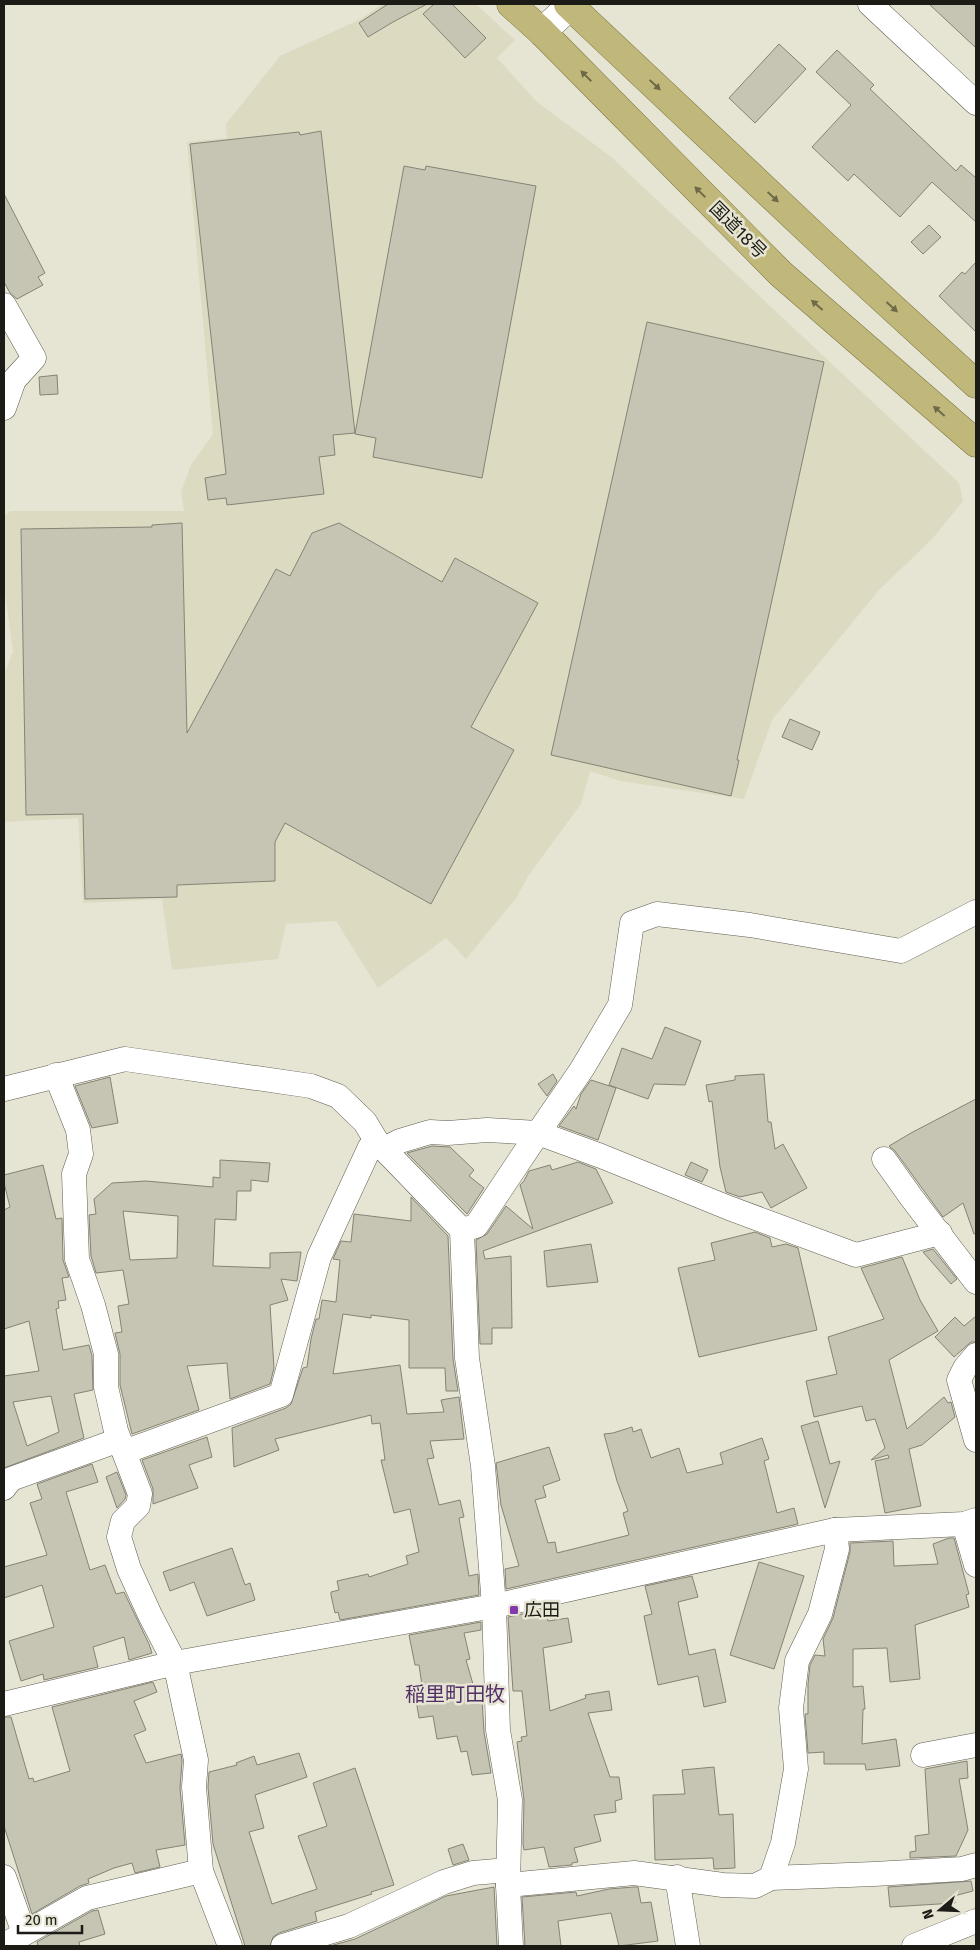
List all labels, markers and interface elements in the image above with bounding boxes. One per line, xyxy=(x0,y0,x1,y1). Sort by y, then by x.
one-way arrow xyxy=(580,71,592,83)
one-way arrow xyxy=(648,79,660,91)
one-way arrow xyxy=(694,186,706,198)
one-way arrow xyxy=(766,191,778,203)
street label: 国道18号 xyxy=(705,197,771,263)
one-way arrow xyxy=(811,299,823,311)
one-way arrow xyxy=(885,301,897,313)
one-way arrow xyxy=(933,406,946,417)
place label: 広田 xyxy=(524,1599,560,1621)
marker: 広田 xyxy=(508,1604,520,1616)
district label: 稲里町田牧 xyxy=(405,1682,505,1706)
north arrow xyxy=(915,1885,965,1935)
scale bar xyxy=(18,1902,81,1934)
text: N xyxy=(919,1907,938,1921)
text: 20 m xyxy=(25,1911,58,1929)

